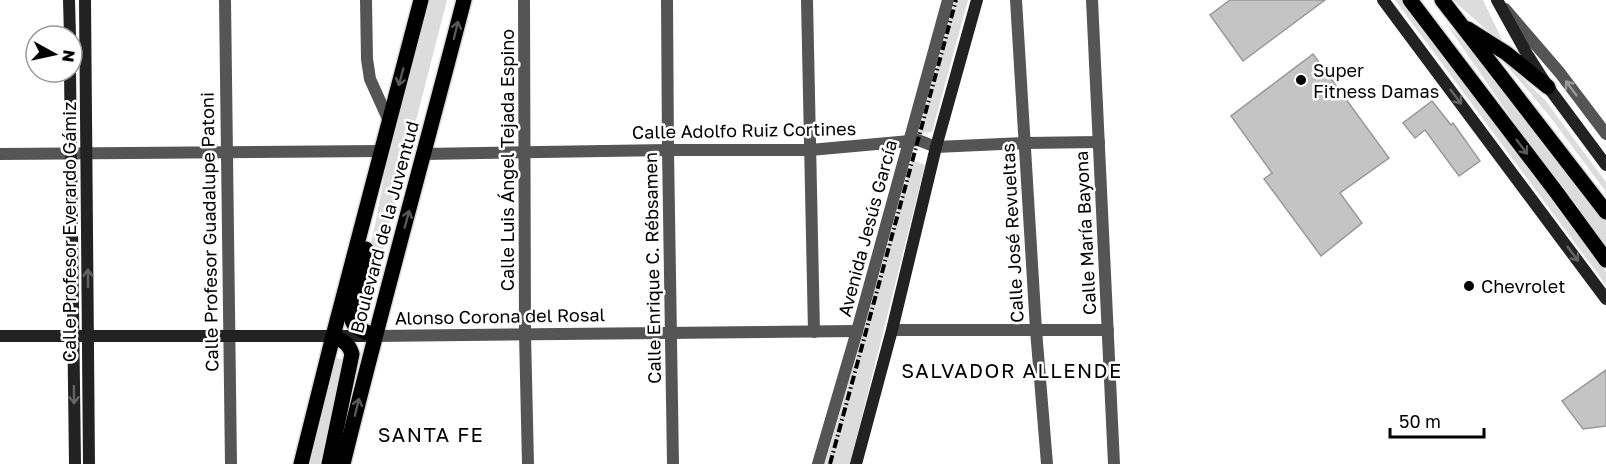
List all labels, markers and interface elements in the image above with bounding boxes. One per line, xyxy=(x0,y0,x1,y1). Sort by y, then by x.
one-way arrow xyxy=(451,21,463,40)
north arrow xyxy=(24,24,84,84)
street label: Calle Luis Ángel Tejada Espino xyxy=(496,29,518,291)
text: N xyxy=(58,49,80,64)
place label: Super Fitness Damas xyxy=(1313,59,1439,102)
one-way arrow xyxy=(394,67,406,86)
marker: Super Fitness Damas xyxy=(1294,73,1308,87)
one-way arrow xyxy=(1564,80,1577,96)
one-way arrow xyxy=(1450,89,1462,105)
street label: Calle Profesor Guadalupe Patoni xyxy=(196,92,222,372)
street label: Calle Profesor Everardo Gámiz xyxy=(58,102,80,362)
street label: Calle Adolfo Ruiz Cortines xyxy=(632,117,856,143)
street label: Boulevard de la Juventud xyxy=(345,118,423,336)
street label: Avenida Jesús García xyxy=(833,137,901,319)
one-way arrow xyxy=(1515,139,1528,155)
street label: Calle José Revueltas xyxy=(996,143,1028,323)
street label: Calle María Bayona xyxy=(1070,150,1100,316)
street label: Calle Enrique C. Rébsamen xyxy=(639,152,665,384)
one-way arrow xyxy=(402,210,413,229)
one-way arrow xyxy=(1566,245,1579,261)
one-way arrow xyxy=(82,269,94,289)
place label: Chevrolet xyxy=(1481,275,1565,297)
marker: Chevrolet xyxy=(1462,279,1476,293)
street label: Alonso Corona del Rosal xyxy=(395,303,606,329)
district label: SALVADOR ALLENDE xyxy=(901,358,1123,382)
one-way arrow xyxy=(68,384,80,404)
one-way arrow xyxy=(351,398,363,417)
scale bar xyxy=(1390,401,1484,439)
text: 50 m xyxy=(1399,410,1441,432)
district label: SANTA FE xyxy=(378,422,484,446)

